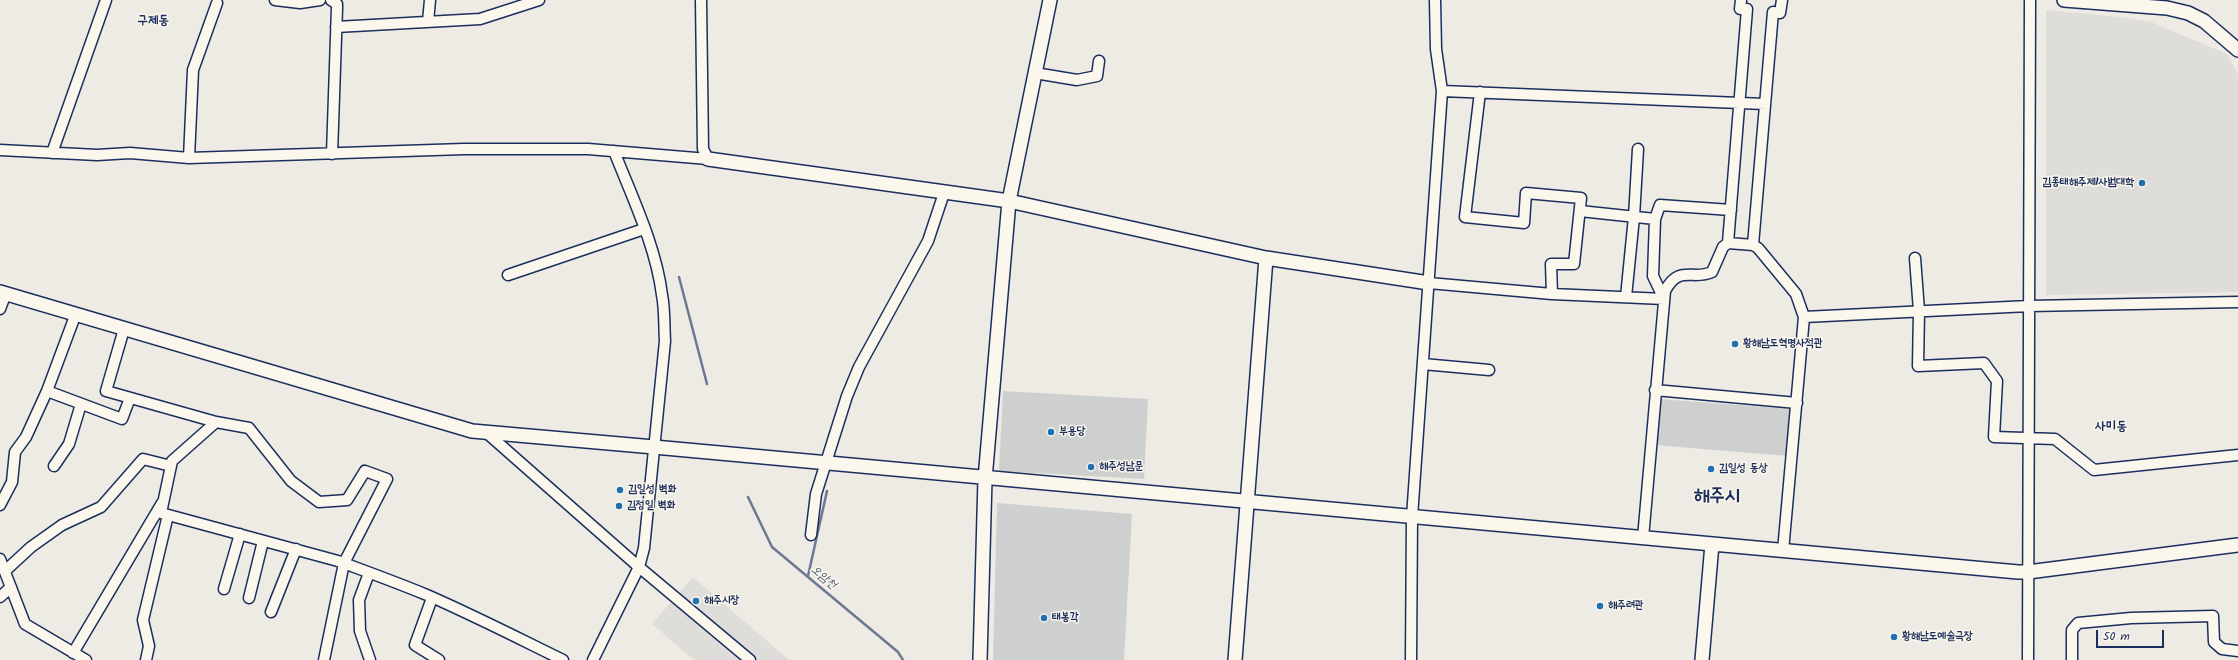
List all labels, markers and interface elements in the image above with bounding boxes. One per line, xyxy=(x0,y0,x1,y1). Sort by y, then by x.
district label: 구제동 xyxy=(137,14,169,30)
place label: 김종태해주제1사범대학 xyxy=(2042,176,2134,190)
marker: 김종태해주제1사범대학 xyxy=(2137,178,2147,188)
place label: 황해남도혁명사적관 xyxy=(1743,337,1823,351)
marker: 황해남도혁명사적관 xyxy=(1730,339,1740,349)
district label: 사미동 xyxy=(2095,420,2127,436)
place label: 부용당 xyxy=(1059,425,1086,439)
marker: 부용당 xyxy=(1046,427,1056,437)
place label: 해주성남문 xyxy=(1099,460,1143,474)
marker: 해주성남문 xyxy=(1086,462,1096,472)
place label: 김일성 동상 xyxy=(1719,462,1767,476)
marker: 김일성 동상 xyxy=(1706,464,1716,474)
place label: 김일성 벽화 xyxy=(628,483,676,497)
marker: 김일성 벽화 xyxy=(615,485,625,495)
district label: 해주시 xyxy=(1694,487,1740,509)
place label: 김정일 벽화 xyxy=(627,499,675,513)
marker: 김정일 벽화 xyxy=(614,501,624,511)
water label: 오암천 xyxy=(807,563,839,593)
place label: 해주시장 xyxy=(704,594,739,608)
marker: 해주시장 xyxy=(691,596,701,606)
place label: 해주려관 xyxy=(1608,599,1643,613)
marker: 해주려관 xyxy=(1595,601,1605,611)
place label: 태봉각 xyxy=(1052,611,1079,625)
marker: 태봉각 xyxy=(1039,613,1049,623)
scale bar xyxy=(2098,622,2166,648)
text: 50 m xyxy=(2103,627,2130,646)
place label: 황해남도예술극장 xyxy=(1902,630,1973,644)
marker: 황해남도예술극장 xyxy=(1889,632,1899,642)

